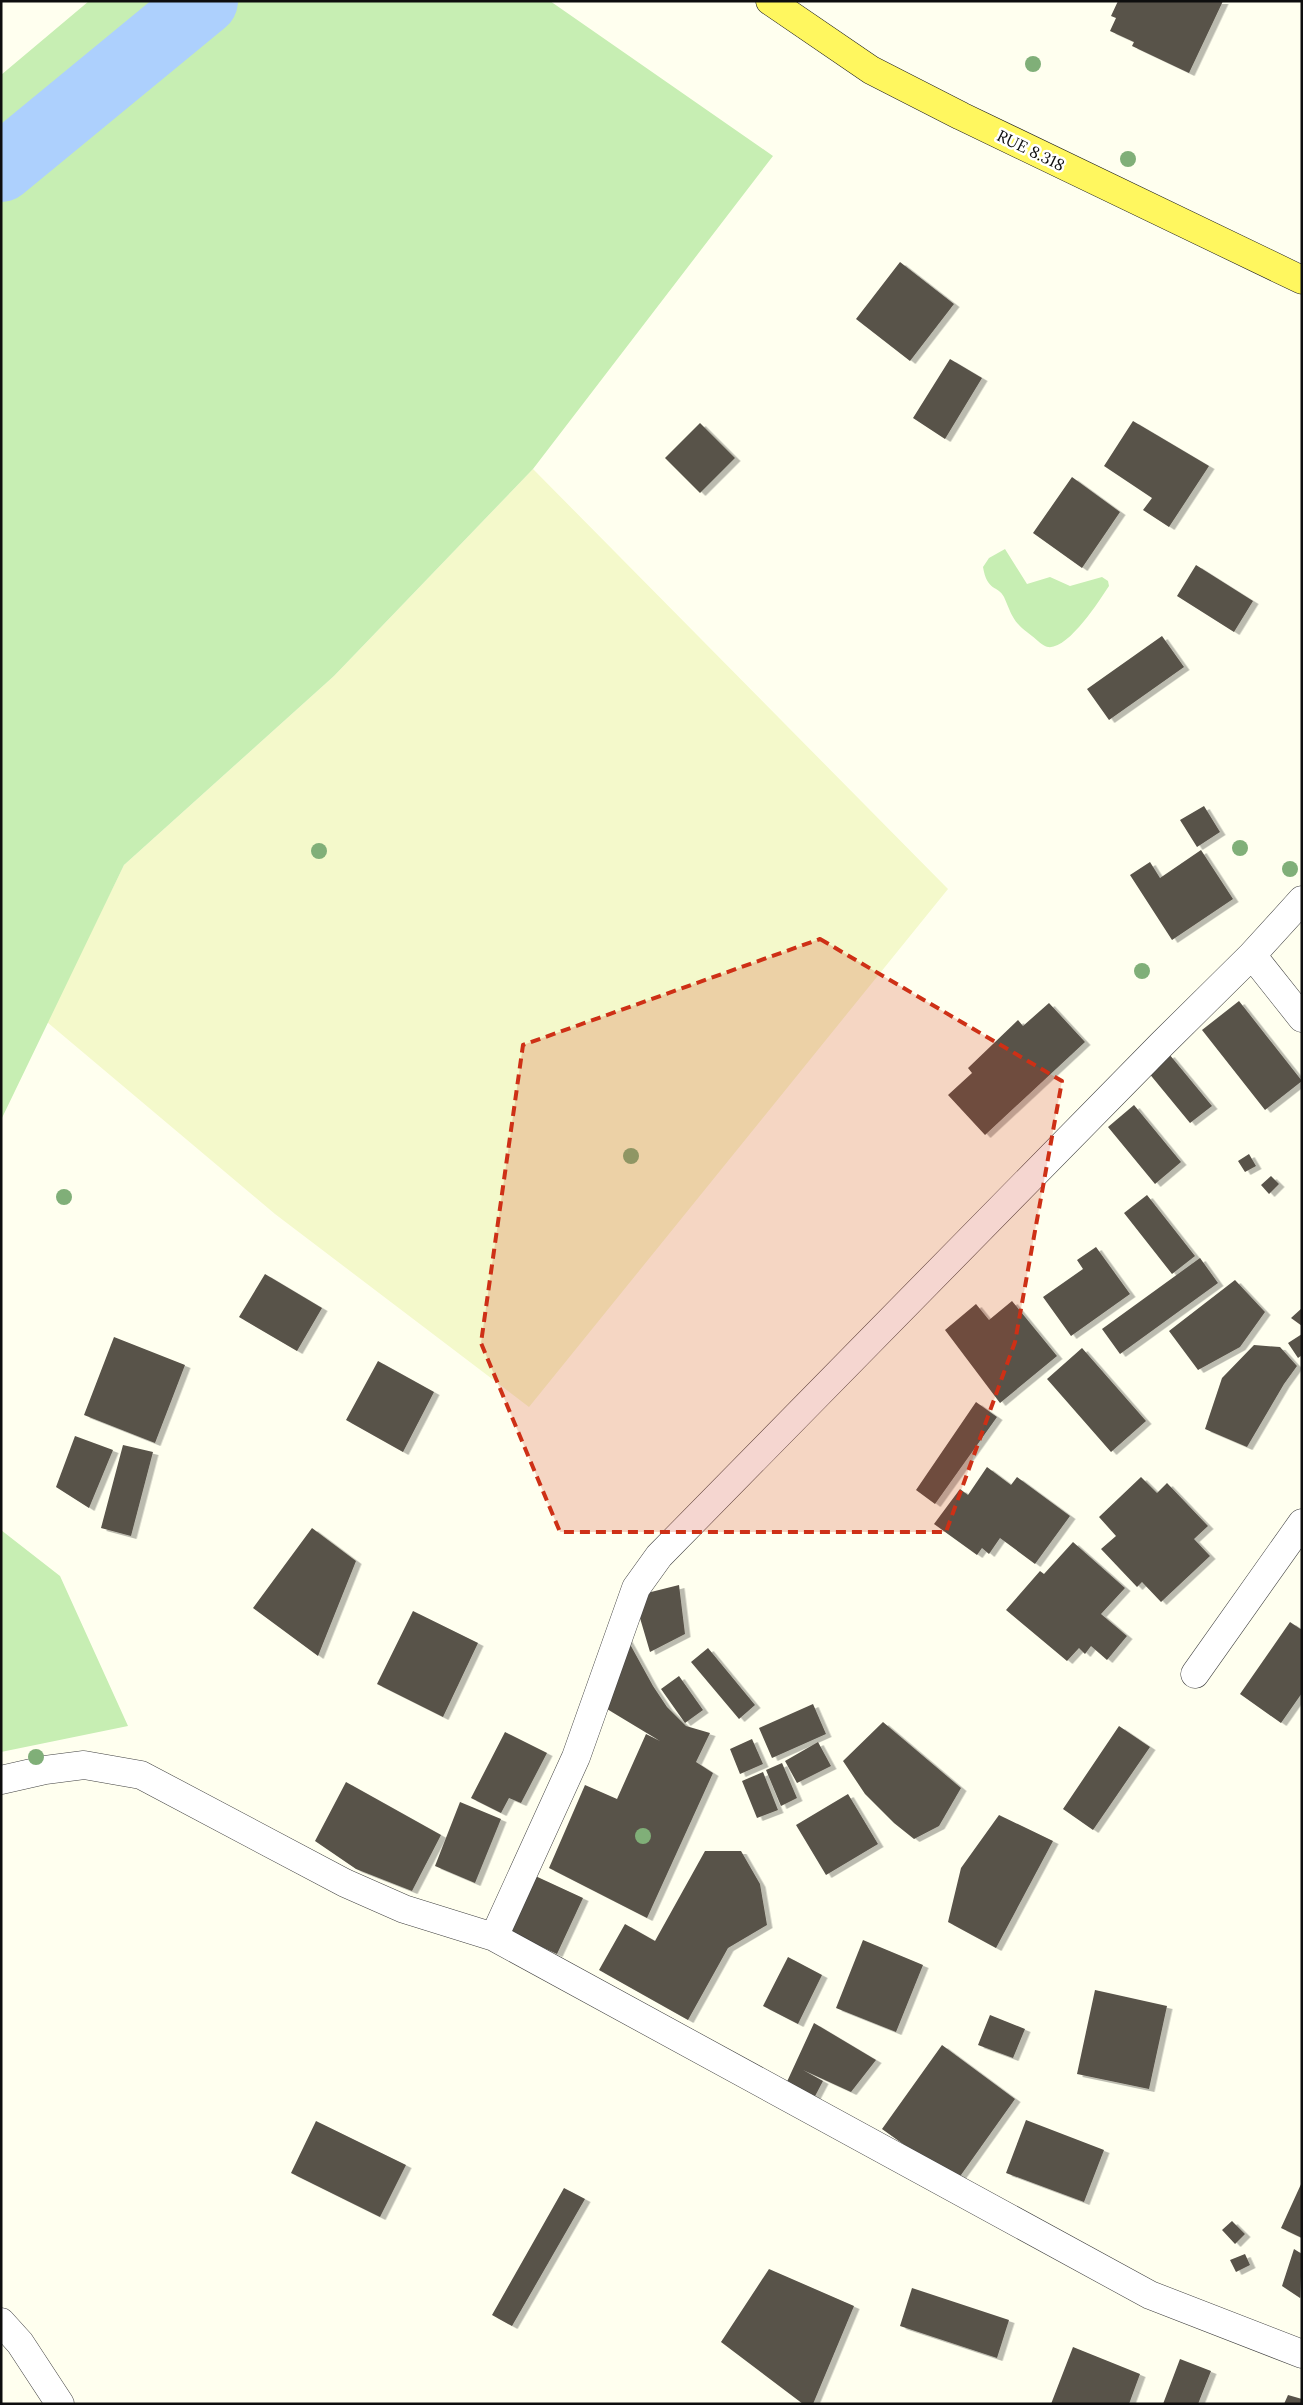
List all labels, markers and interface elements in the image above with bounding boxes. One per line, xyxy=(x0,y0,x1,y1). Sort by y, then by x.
street label: RUE 8.318 xyxy=(994,125,1068,175)

